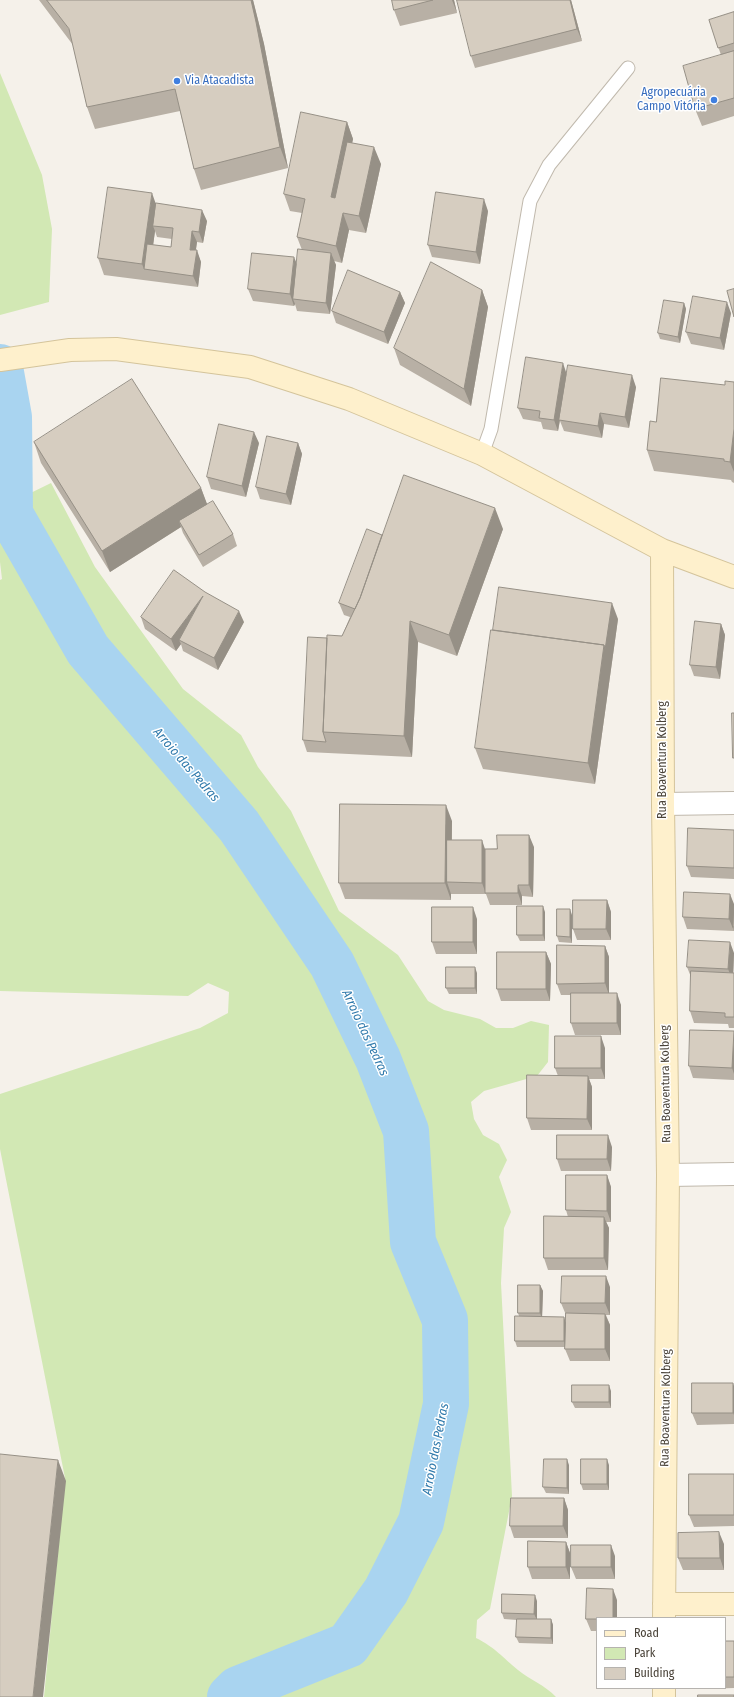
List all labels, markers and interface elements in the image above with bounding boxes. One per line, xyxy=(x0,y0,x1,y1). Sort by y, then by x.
place label: Via Atacadista xyxy=(185,74,254,88)
marker: Via Atacadista xyxy=(172,76,182,86)
place label: Agropecuária Campo Vitória xyxy=(637,86,706,114)
marker: Agropecuária Campo Vitória xyxy=(709,95,719,105)
street label: Rua Boaventura Kolberg xyxy=(656,701,670,819)
water label: Arroio das Pedras xyxy=(150,725,222,805)
water label: Arroio das Pedras xyxy=(338,988,392,1078)
street label: Rua Boaventura Kolberg xyxy=(658,1025,674,1143)
street label: Rua Boaventura Kolberg xyxy=(658,1349,674,1467)
water label: Arroio das Pedras xyxy=(419,1402,453,1496)
legend xyxy=(596,1617,726,1689)
text: Road xyxy=(634,1626,659,1640)
text: Park xyxy=(634,1646,655,1660)
text: Building xyxy=(634,1666,674,1680)

